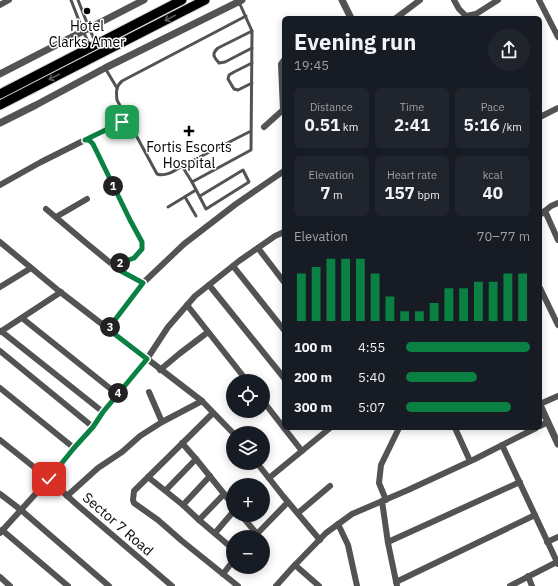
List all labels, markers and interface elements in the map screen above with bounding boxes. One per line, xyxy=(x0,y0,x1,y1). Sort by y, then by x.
marker: Hotel Clarks Amer xyxy=(82,6,92,16)
one-way arrow xyxy=(164,14,176,22)
place label: Hotel Clarks Amer xyxy=(49,17,125,51)
text: Evening run xyxy=(294,27,416,56)
button: share xyxy=(488,29,530,71)
text: 19:45 xyxy=(294,57,329,74)
one-way arrow xyxy=(49,74,61,81)
text: Distance xyxy=(310,100,353,114)
text: Time xyxy=(400,100,424,114)
text: Pace xyxy=(481,100,505,114)
pin xyxy=(105,105,139,139)
icon: arrive xyxy=(111,111,133,133)
text: 0.51 xyxy=(304,114,340,136)
text: 2:41 xyxy=(394,114,430,136)
text: 5:16 xyxy=(463,114,500,136)
text: km xyxy=(340,120,358,134)
text: /km xyxy=(500,120,522,134)
marker: Fortis Escorts Hospital xyxy=(183,125,195,137)
place label: Fortis Escorts Hospital xyxy=(146,138,232,172)
text: Elevation xyxy=(309,168,354,182)
text: Heart rate xyxy=(387,168,437,182)
text: kcal xyxy=(483,168,503,182)
pin: 1 xyxy=(103,176,123,196)
text: 1 xyxy=(110,179,116,193)
text: 7 xyxy=(320,182,330,204)
text: 157 xyxy=(384,182,415,204)
text: 40 xyxy=(482,182,503,204)
text: m xyxy=(330,188,343,202)
text: bpm xyxy=(415,188,440,202)
text: Elevation xyxy=(294,228,348,245)
text: 70–77 m xyxy=(477,228,530,245)
pin: 2 xyxy=(110,253,130,273)
text: 2 xyxy=(117,256,123,270)
pin: 3 xyxy=(100,317,120,337)
text: 3 xyxy=(107,320,113,334)
text: 100 m xyxy=(294,339,332,356)
text: 4:55 xyxy=(358,339,385,356)
text: 200 m xyxy=(294,369,332,386)
text: 5:40 xyxy=(358,369,385,386)
map controls xyxy=(226,374,270,574)
button: locate xyxy=(226,374,270,418)
pin: 4 xyxy=(108,383,128,403)
text: 4 xyxy=(115,386,121,400)
text: 300 m xyxy=(294,399,332,416)
text: 5:07 xyxy=(358,399,385,416)
button: layers xyxy=(226,426,270,470)
pin xyxy=(32,462,66,496)
icon: check xyxy=(38,468,60,490)
button: + xyxy=(226,478,270,522)
street label: Sector 7 Road xyxy=(79,488,157,560)
button: − xyxy=(226,530,270,574)

